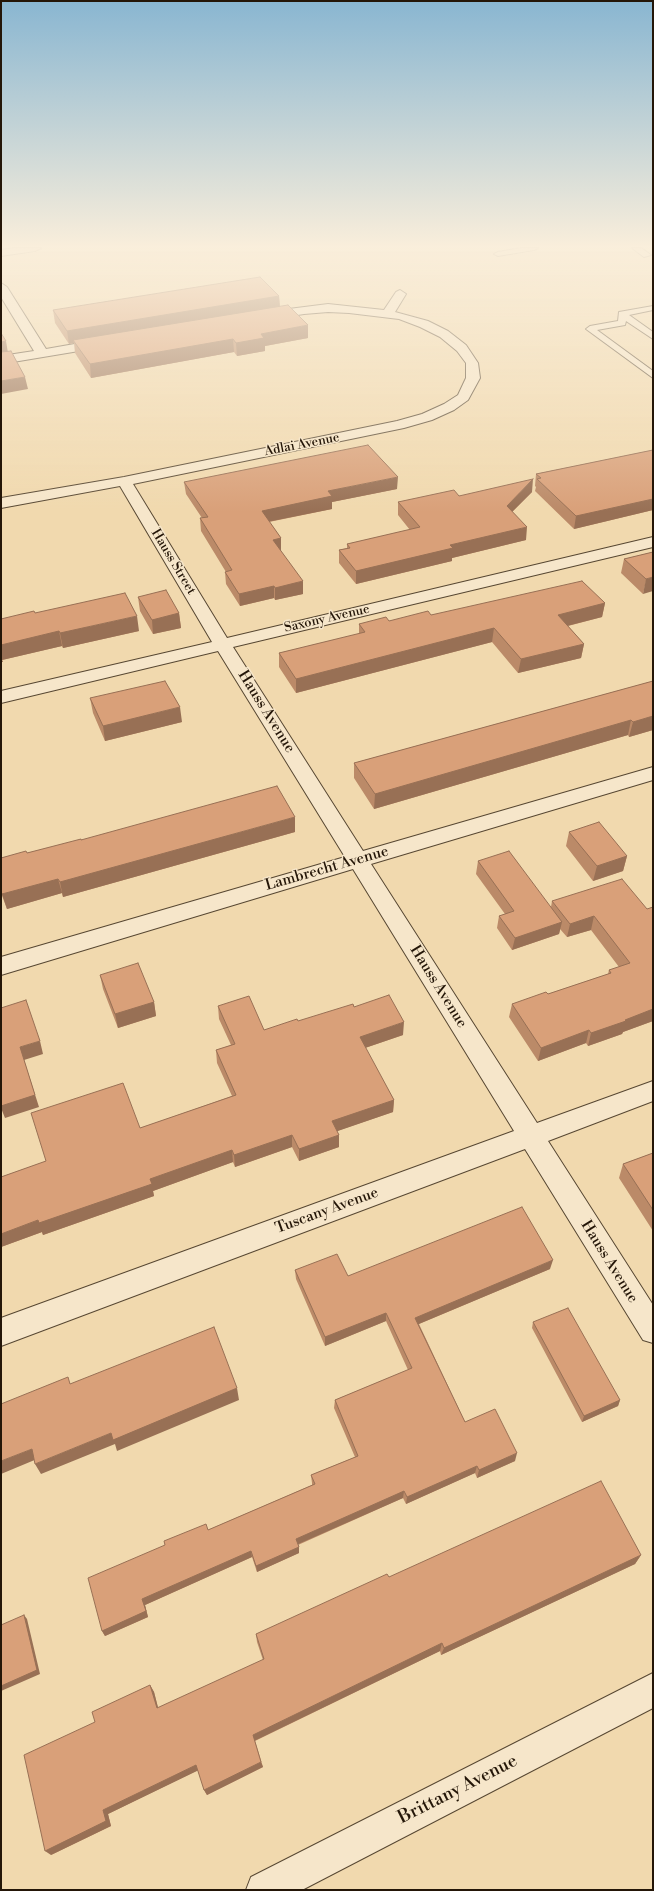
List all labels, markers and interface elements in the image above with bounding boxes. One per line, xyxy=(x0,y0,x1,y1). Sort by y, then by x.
street label: Adlai Avenue xyxy=(263,430,341,460)
street label: Hauss Street xyxy=(147,526,199,598)
street label: Saxony Avenue xyxy=(283,602,371,636)
street label: Hauss Avenue xyxy=(234,667,298,757)
street label: Lambrecht Avenue xyxy=(263,843,391,895)
street label: Hauss Avenue xyxy=(406,942,470,1032)
street label: Tuscany Avenue xyxy=(273,1184,381,1238)
street label: Hauss Avenue xyxy=(577,1217,641,1307)
street label: Brittany Avenue xyxy=(395,1751,521,1829)

